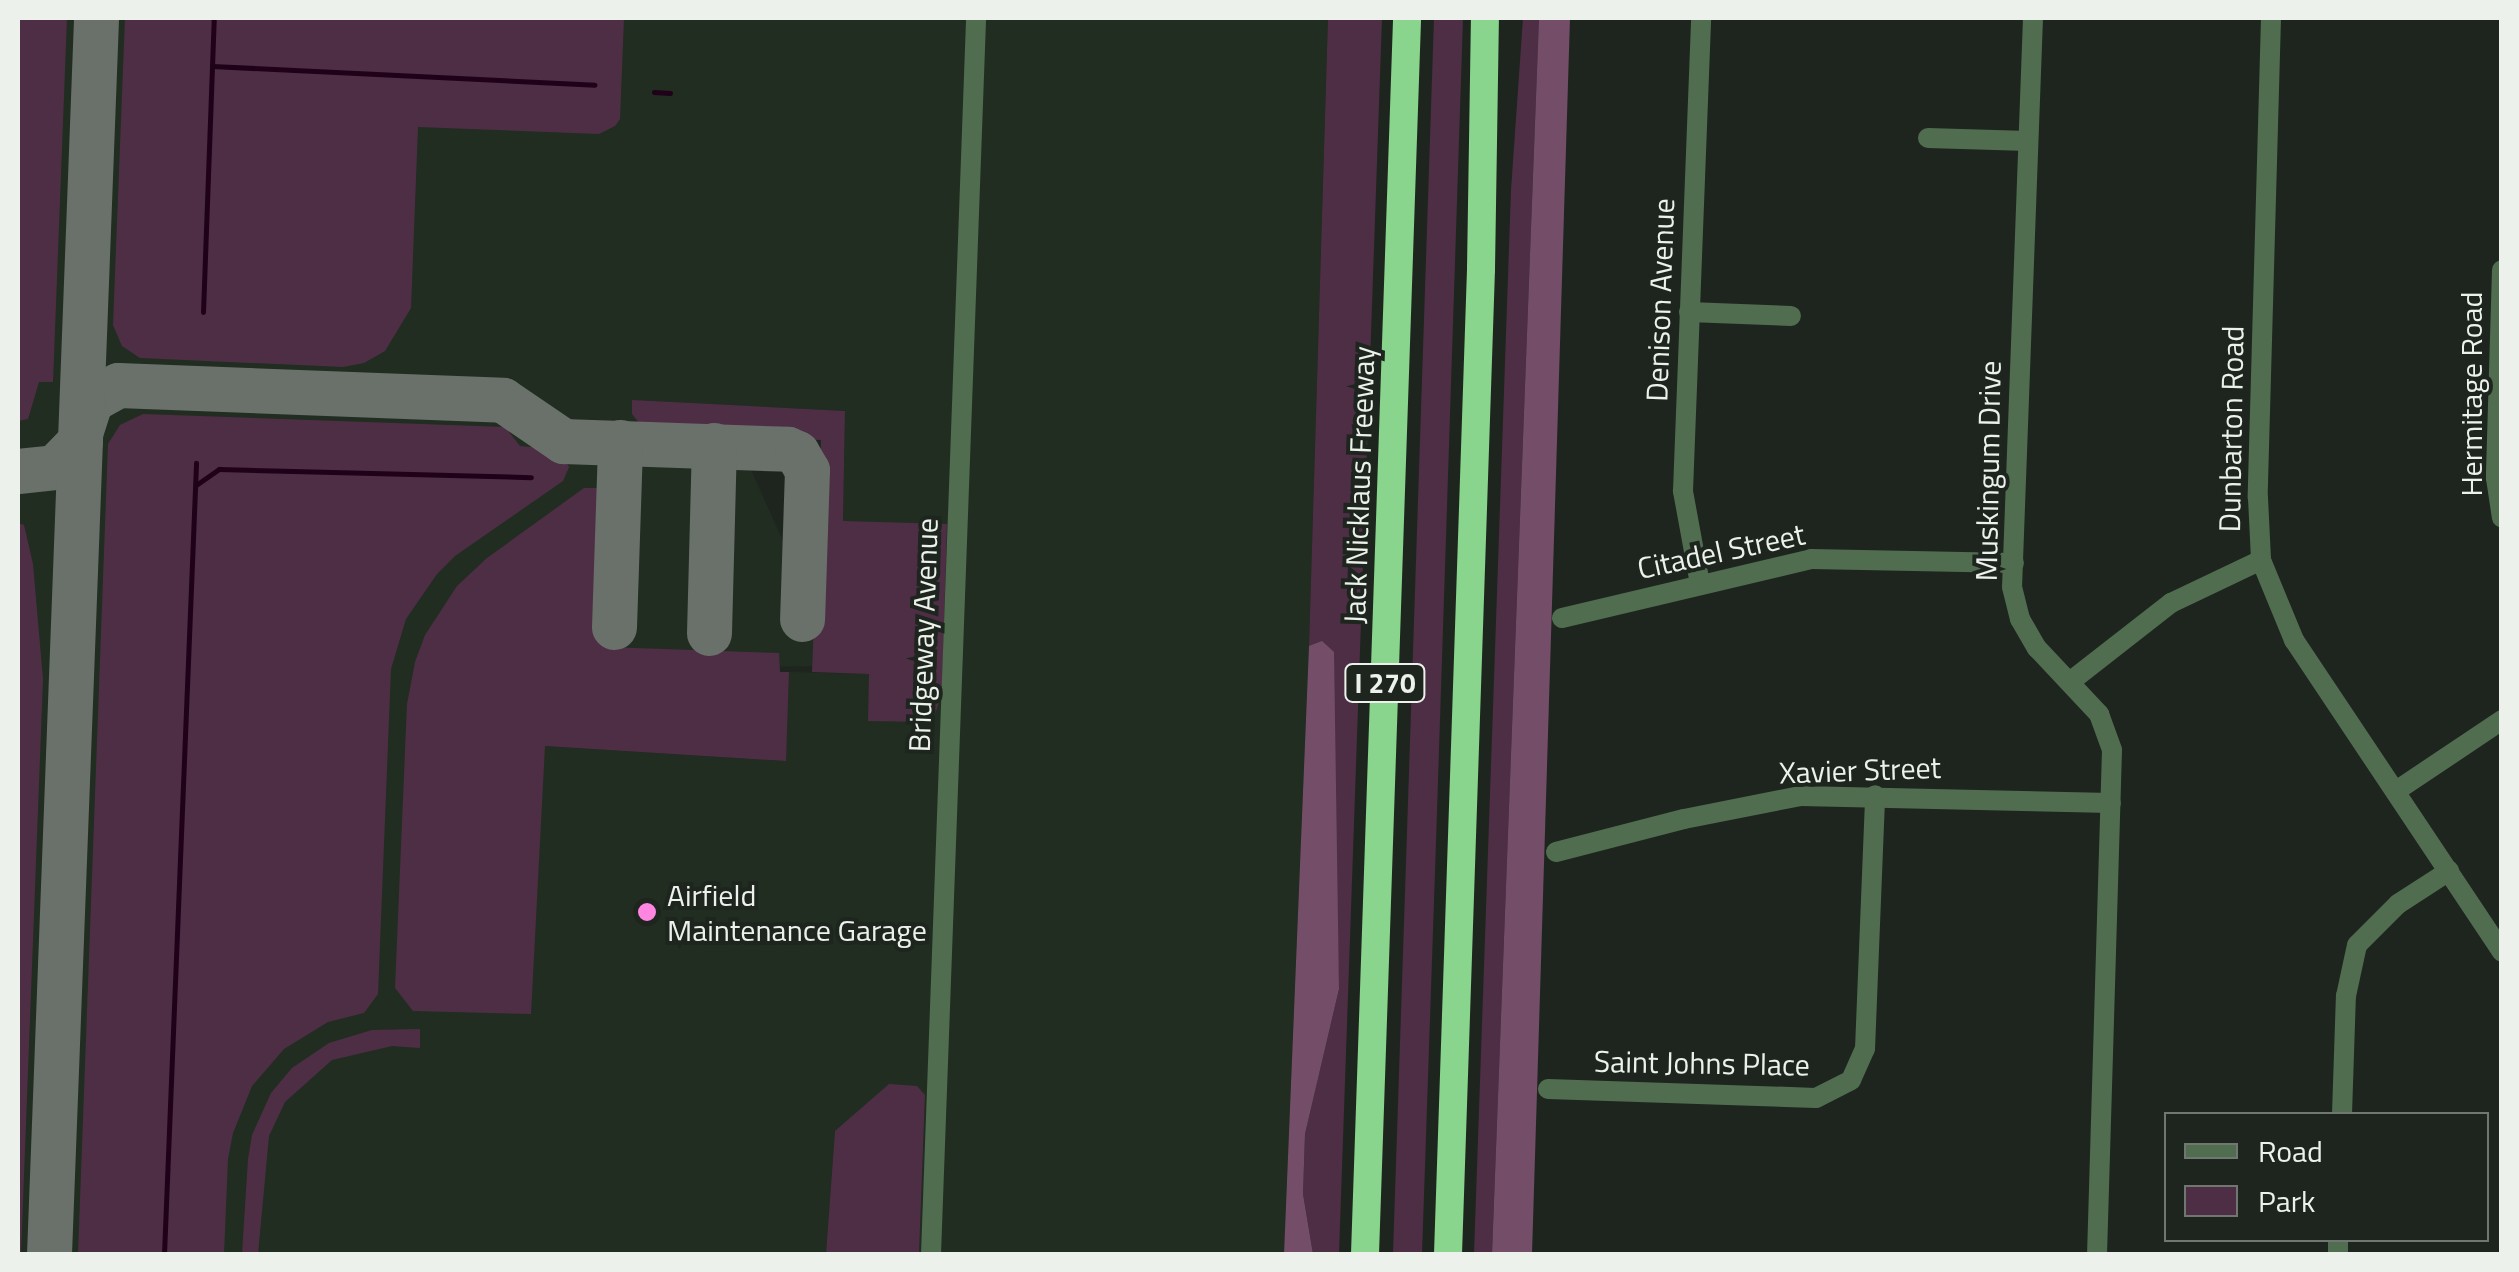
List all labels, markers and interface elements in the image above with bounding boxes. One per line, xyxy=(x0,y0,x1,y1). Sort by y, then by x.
street label: Denison Avenue xyxy=(1638,198,1682,402)
street label: Hermitage Road xyxy=(2453,292,2489,496)
street label: Dunbarton Road xyxy=(2211,325,2251,533)
street label: Jack Nicklaus Freeway xyxy=(1336,345,1382,625)
street label: Muskingum Drive xyxy=(1968,360,2008,582)
street label: Citadel Street xyxy=(1634,516,1808,586)
street label: Bridgeway Avenue xyxy=(901,517,945,753)
road number: I 270 xyxy=(1342,660,1428,706)
street label: Xavier Street xyxy=(1778,749,1942,791)
place label: Airfield Maintenance Garage xyxy=(667,877,927,948)
marker: Airfield Maintenance Garage xyxy=(636,901,658,923)
street label: Saint Johns Place xyxy=(1594,1043,1810,1083)
legend xyxy=(2164,1112,2489,1242)
text: Road xyxy=(2258,1128,2323,1174)
text: Park xyxy=(2258,1178,2315,1224)

